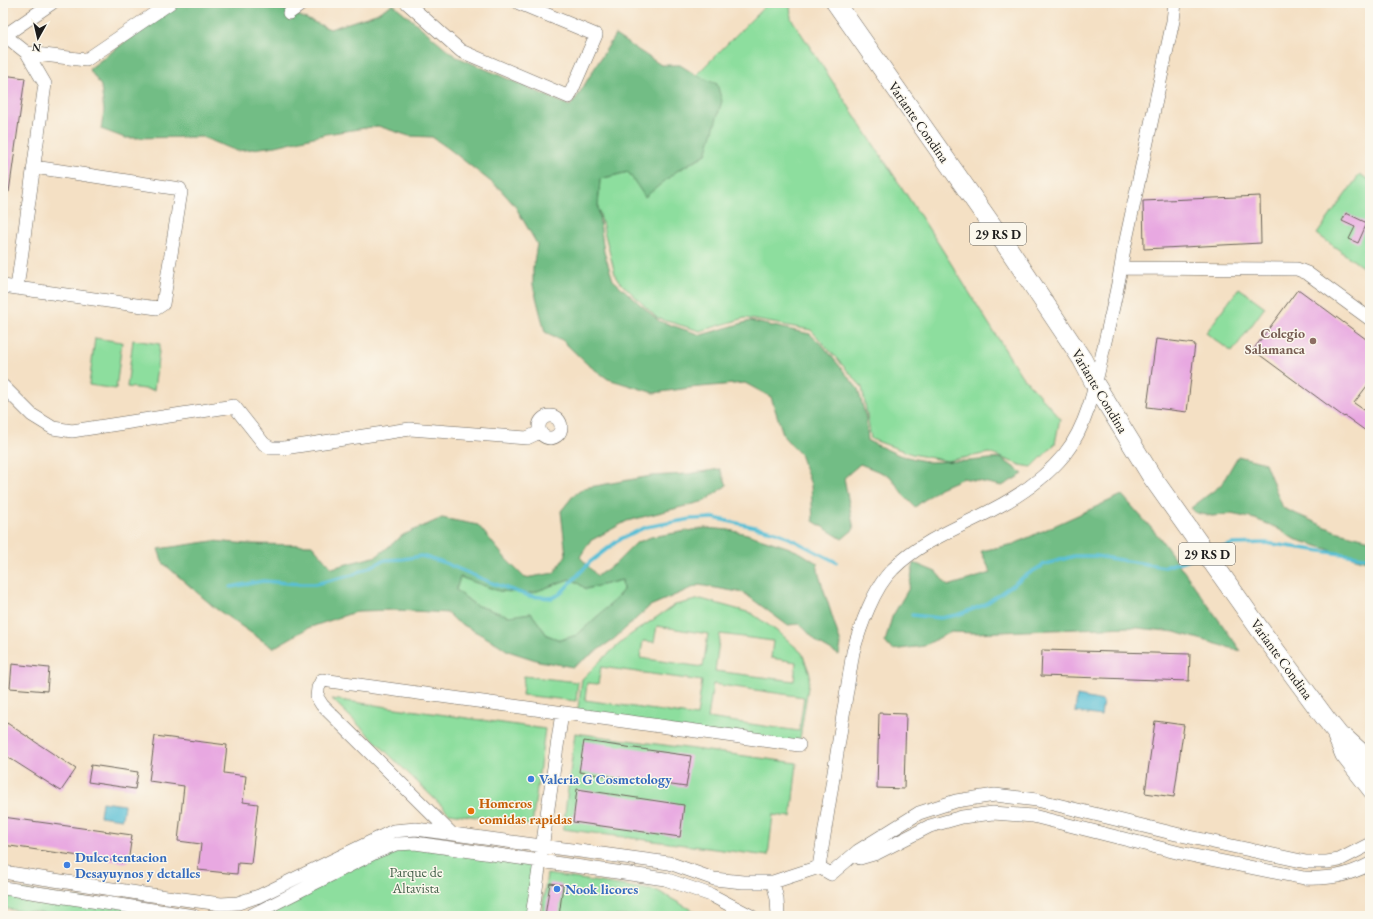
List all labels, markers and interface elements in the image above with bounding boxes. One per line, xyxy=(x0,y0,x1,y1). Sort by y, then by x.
north arrow xyxy=(18,18,58,58)
text: N xyxy=(31,40,42,55)
street label: Variante Condina xyxy=(884,78,954,166)
road number: 29 RS D xyxy=(970,223,1026,245)
place label: Colegio Salamanca xyxy=(1245,324,1306,358)
marker: Colegio Salamanca xyxy=(1308,336,1318,346)
street label: Variante Condina xyxy=(1068,346,1132,437)
road number: 29 RS D xyxy=(1179,543,1235,565)
street label: Variante Condina xyxy=(1247,615,1317,703)
place label: Valeria G Cosmetology xyxy=(539,770,672,788)
marker: Valeria G Cosmetology xyxy=(526,774,536,784)
place label: Homeros comidas rapidas xyxy=(479,794,572,828)
marker: Homeros comidas rapidas xyxy=(466,806,476,816)
place label: Dulce tentacion Desayuynos y detalles xyxy=(75,848,200,882)
marker: Dulce tentacion Desayuynos y detalles xyxy=(62,860,72,870)
park label: Parque de Altavista xyxy=(390,863,443,897)
place label: Nook licores xyxy=(565,880,638,898)
marker: Nook licores xyxy=(552,884,562,894)

